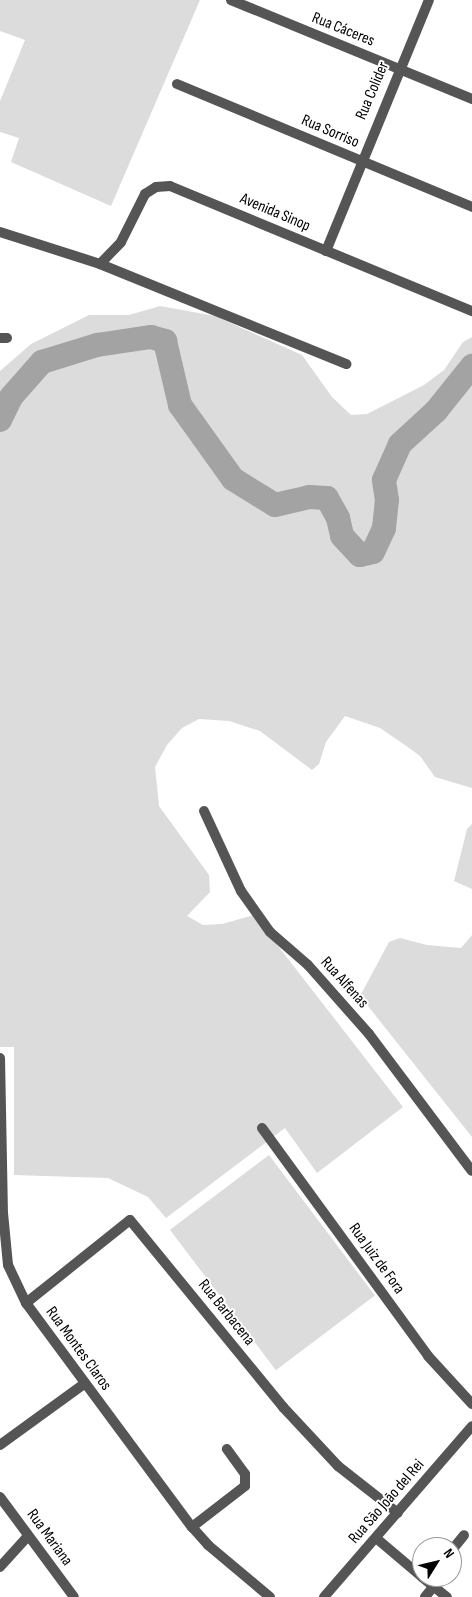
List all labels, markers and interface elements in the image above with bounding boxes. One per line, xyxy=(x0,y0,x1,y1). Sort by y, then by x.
street label: Rua Cáceres xyxy=(309,9,377,51)
street label: Rua Colider xyxy=(352,59,394,123)
street label: Rua Sorriso xyxy=(298,111,362,153)
street label: Avenida Sinop xyxy=(237,190,313,236)
street label: Rua Alfenas xyxy=(316,953,372,1013)
street label: Rua Juiz de Fora xyxy=(344,1220,408,1298)
street label: Rua Barbacena xyxy=(194,1276,258,1350)
street label: Rua Montes Claros xyxy=(41,1303,115,1395)
street label: Rua São João del Rei xyxy=(345,1456,429,1548)
street label: Rua Mariana xyxy=(22,1506,76,1570)
north arrow xyxy=(412,1537,462,1587)
text: N xyxy=(440,1545,458,1561)

